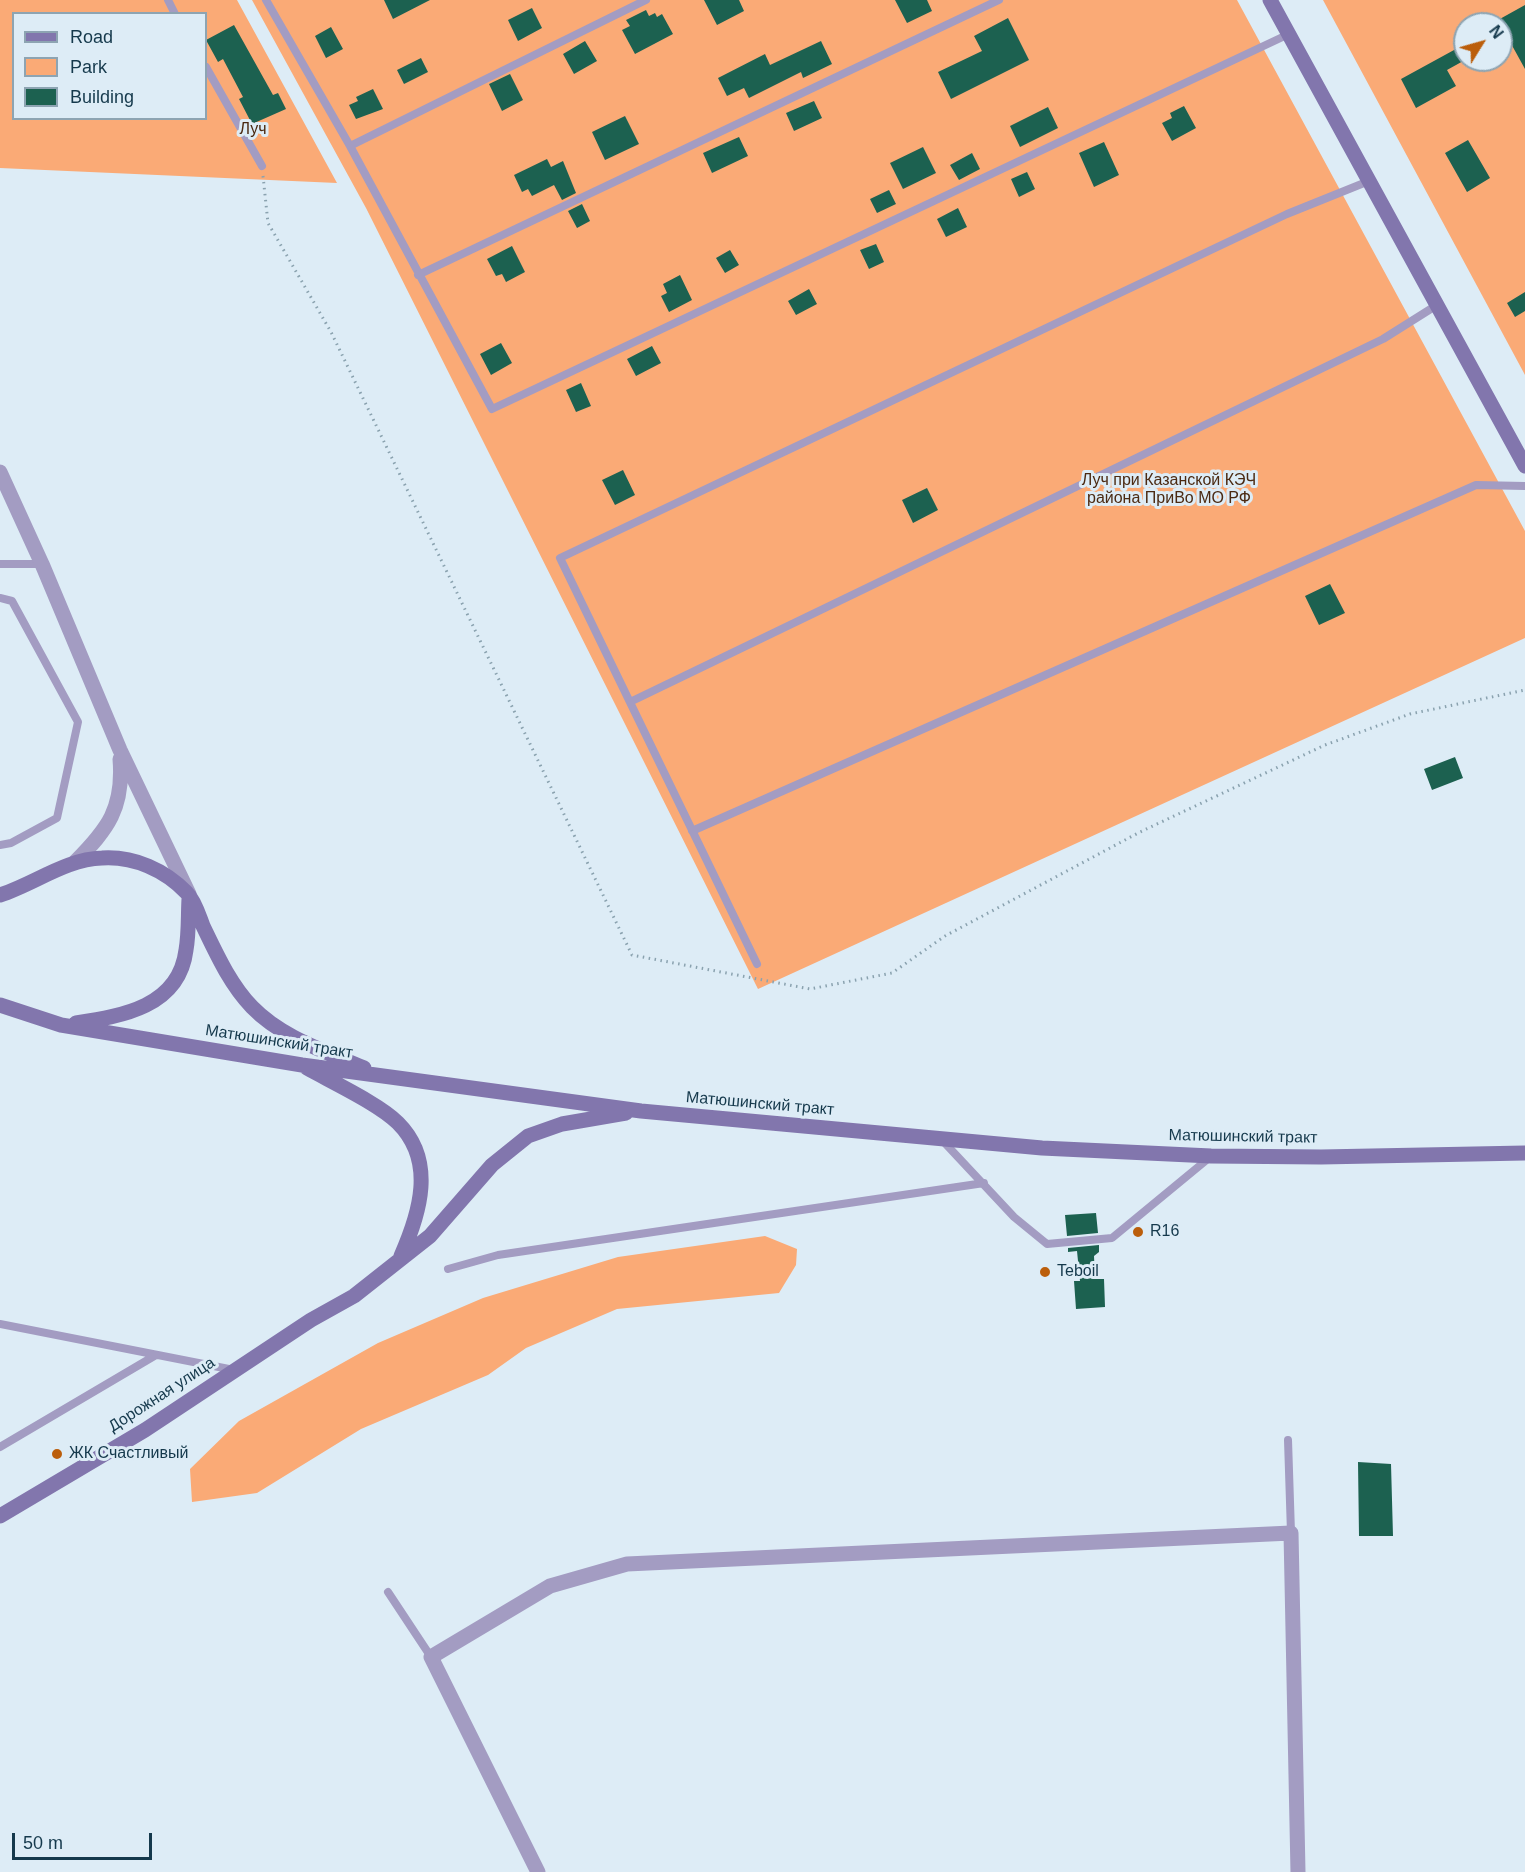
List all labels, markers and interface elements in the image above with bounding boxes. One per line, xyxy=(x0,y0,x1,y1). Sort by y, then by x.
legend xyxy=(12,12,207,120)
north arrow xyxy=(1453,12,1513,72)
text: N xyxy=(1486,22,1506,42)
text: Road xyxy=(70,27,113,47)
text: Park xyxy=(70,57,107,77)
text: Building xyxy=(70,87,134,107)
park label: Луч xyxy=(239,120,267,140)
park label: Луч при Казанской КЭЧ района ПриВо МО РФ xyxy=(1082,471,1256,509)
street label: Матюшинский тракт xyxy=(204,1021,354,1063)
street label: Матюшинский тракт xyxy=(685,1088,835,1120)
street label: Матюшинский тракт xyxy=(1168,1126,1318,1148)
place label: R16 xyxy=(1150,1222,1179,1242)
marker: R16 xyxy=(1131,1225,1145,1239)
place label: Teboil xyxy=(1057,1262,1099,1282)
marker: Teboil xyxy=(1038,1265,1052,1279)
street label: Дорожная улица xyxy=(105,1353,219,1437)
place label: ЖК Счастливый xyxy=(69,1444,188,1464)
marker: ЖК Счастливый xyxy=(50,1447,64,1461)
scale bar xyxy=(15,1821,154,1859)
text: 50 m xyxy=(23,1833,63,1853)

